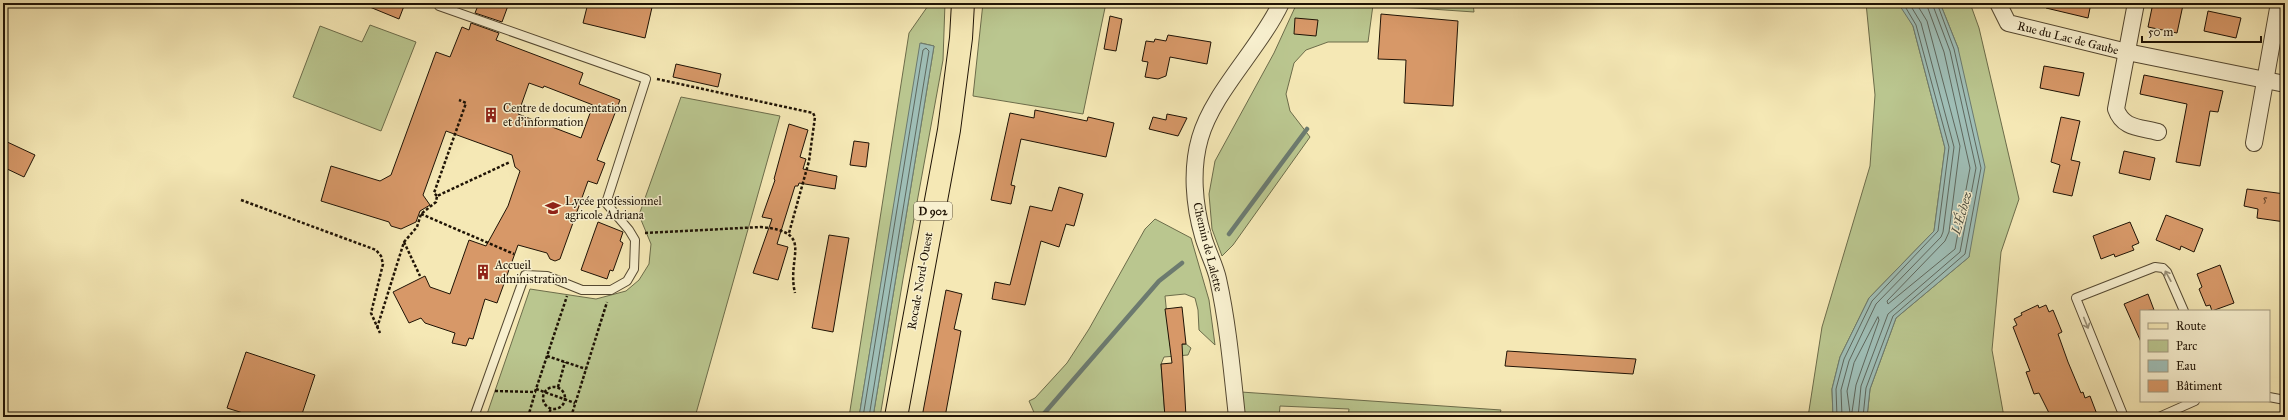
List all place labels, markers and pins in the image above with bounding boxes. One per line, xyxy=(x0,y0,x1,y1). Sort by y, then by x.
place label: Centre de documentation et d’information xyxy=(503,101,628,129)
building icon: Centre de documentation et d’information xyxy=(482,106,500,124)
place label: Lycée professionnel agricole Adriana xyxy=(565,194,662,223)
school or university icon: Lycée professionnel agricole Adriana xyxy=(544,199,562,217)
place label: Accueil administration xyxy=(494,258,568,286)
building icon: Accueil administration xyxy=(474,263,492,281)

